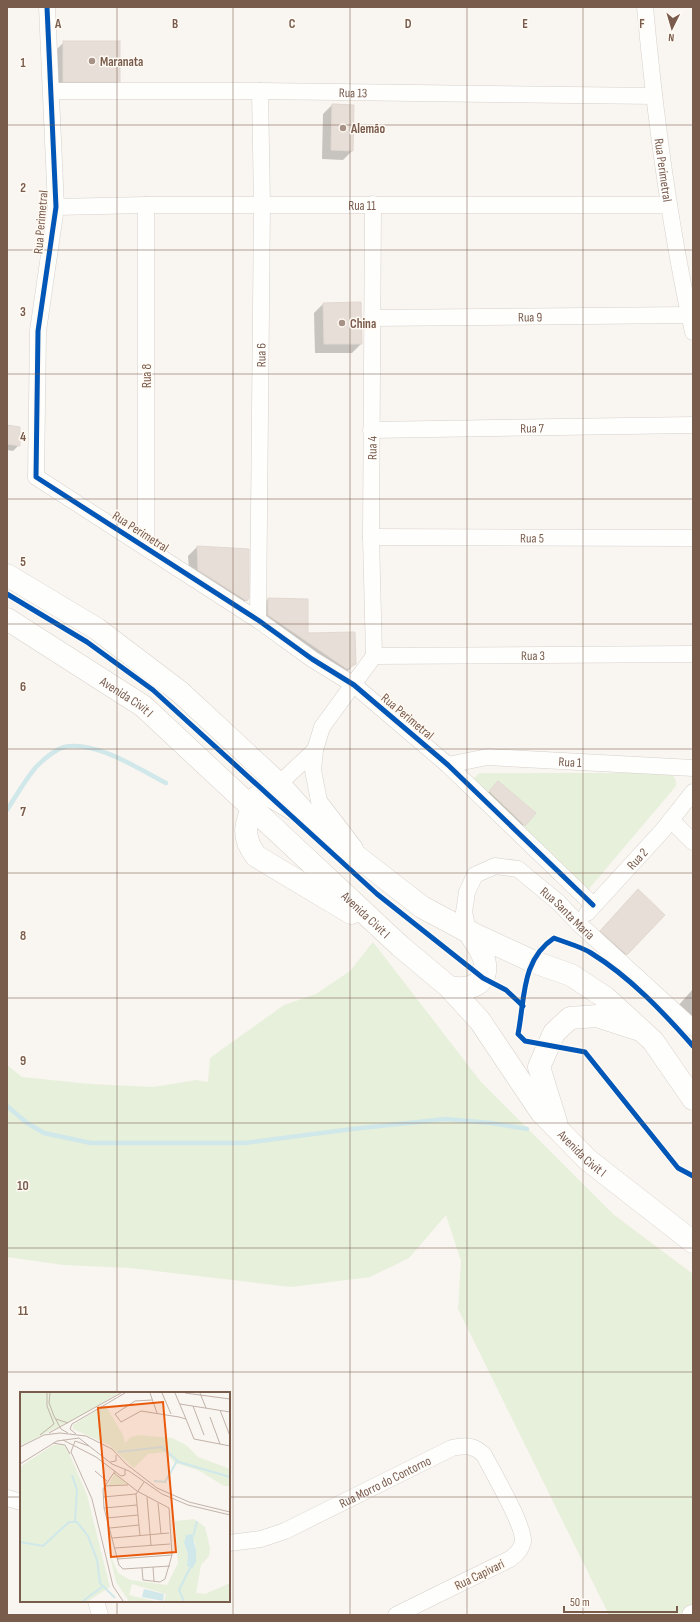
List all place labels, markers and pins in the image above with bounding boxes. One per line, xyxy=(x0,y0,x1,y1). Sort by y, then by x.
place label: Maranata xyxy=(100,54,143,70)
marker: Maranata xyxy=(87,56,97,66)
place label: Alemão xyxy=(350,121,385,137)
marker: Alemão xyxy=(338,123,348,133)
place label: China xyxy=(350,316,376,332)
marker: China xyxy=(337,318,347,328)

